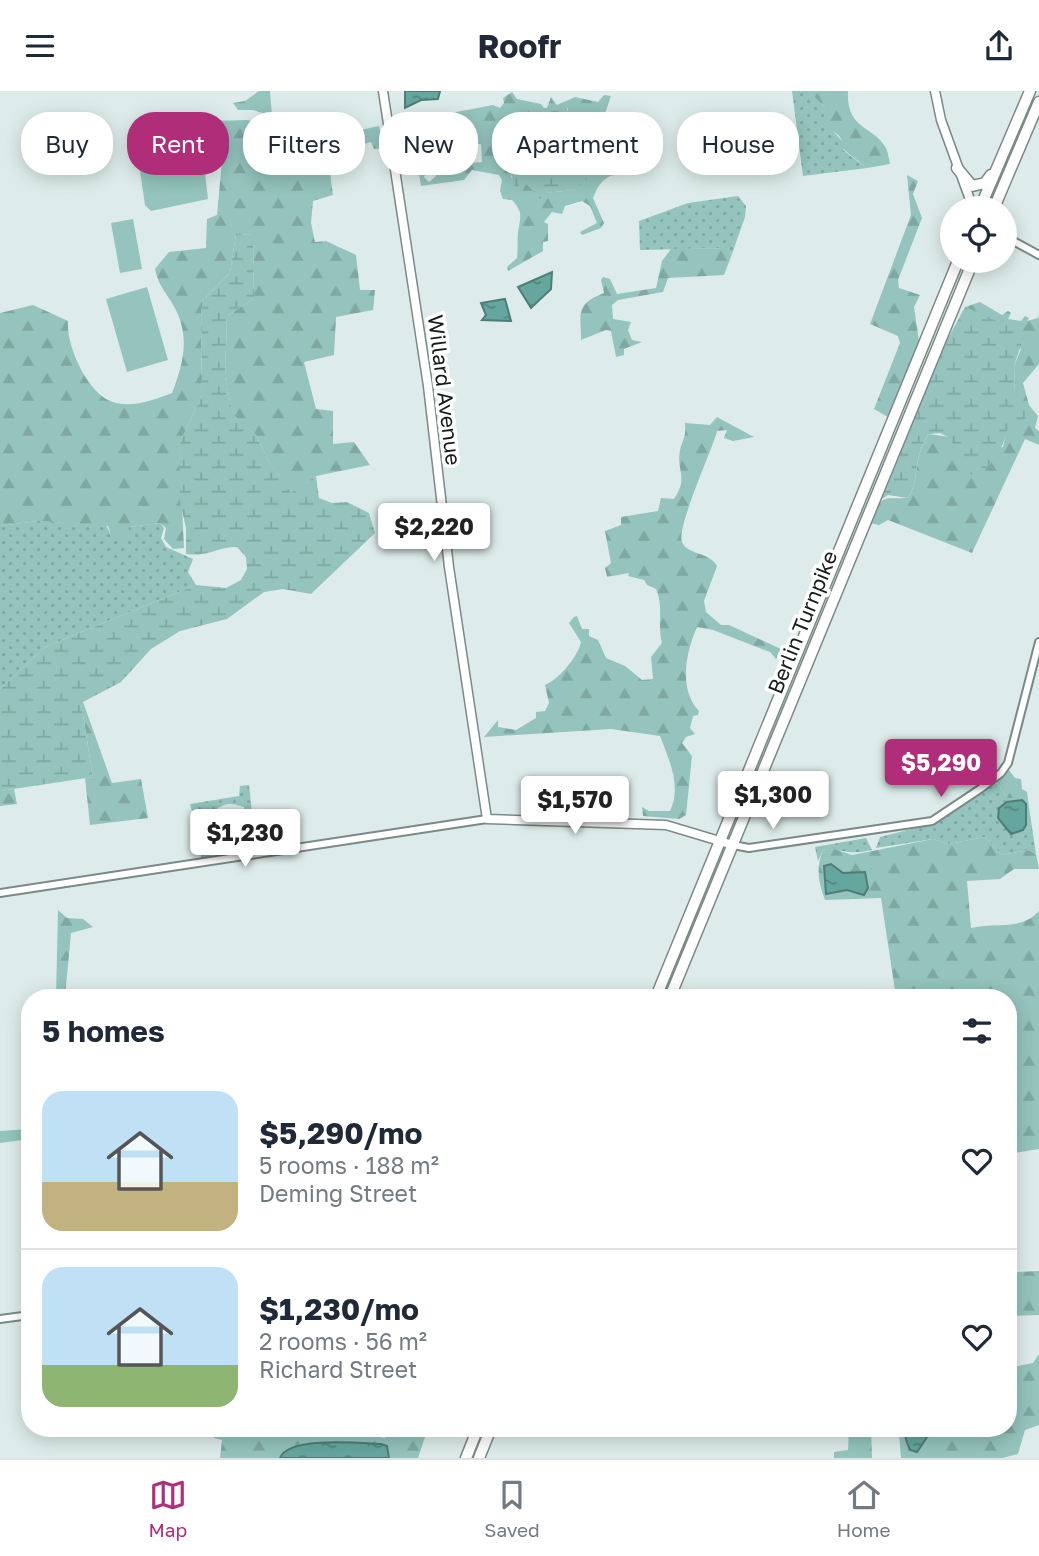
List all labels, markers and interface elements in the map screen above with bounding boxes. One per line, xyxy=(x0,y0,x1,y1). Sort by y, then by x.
icon: menu xyxy=(21,27,59,65)
text: Roofr xyxy=(477,27,562,65)
icon: share xyxy=(980,27,1018,65)
chip: Buy xyxy=(21,112,113,175)
chip: Rent xyxy=(127,112,229,175)
chip: Filters xyxy=(243,112,365,175)
chip: New xyxy=(379,112,478,175)
chip: Apartment xyxy=(492,112,663,175)
chip: House xyxy=(677,112,799,175)
map controls xyxy=(940,196,1017,273)
button: locate xyxy=(940,196,1017,273)
street label: Willard Avenue xyxy=(423,313,467,467)
pin: $2,220 xyxy=(377,503,491,563)
text: $2,220 xyxy=(394,512,474,540)
street label: Berlin Turnpike xyxy=(761,547,843,697)
pin: $5,290 xyxy=(884,739,998,799)
text: $5,290 xyxy=(901,748,981,776)
pin: $1,300 xyxy=(716,771,830,831)
pin: $1,570 xyxy=(518,777,632,836)
text: $1,300 xyxy=(734,780,812,808)
text: $1,570 xyxy=(537,785,613,813)
pin: $1,230 xyxy=(188,809,302,869)
text: $1,230 xyxy=(206,818,284,846)
icon: filters xyxy=(958,1012,996,1050)
text: 5 homes xyxy=(42,1013,165,1049)
text: $5,290/mo xyxy=(259,1115,423,1151)
icon: home xyxy=(98,1119,182,1203)
icon: heart xyxy=(958,1142,996,1180)
text: 5 rooms · 188 m² xyxy=(259,1151,439,1179)
text: Deming Street xyxy=(259,1179,417,1207)
text: $1,230/mo xyxy=(259,1291,419,1327)
icon: home xyxy=(98,1295,182,1379)
icon: heart xyxy=(958,1318,996,1356)
text: 2 rooms · 56 m² xyxy=(259,1327,427,1355)
text: Richard Street xyxy=(259,1355,417,1383)
tab: Map xyxy=(149,1476,187,1541)
tab: Saved xyxy=(484,1476,540,1541)
tab: Home xyxy=(837,1476,890,1541)

